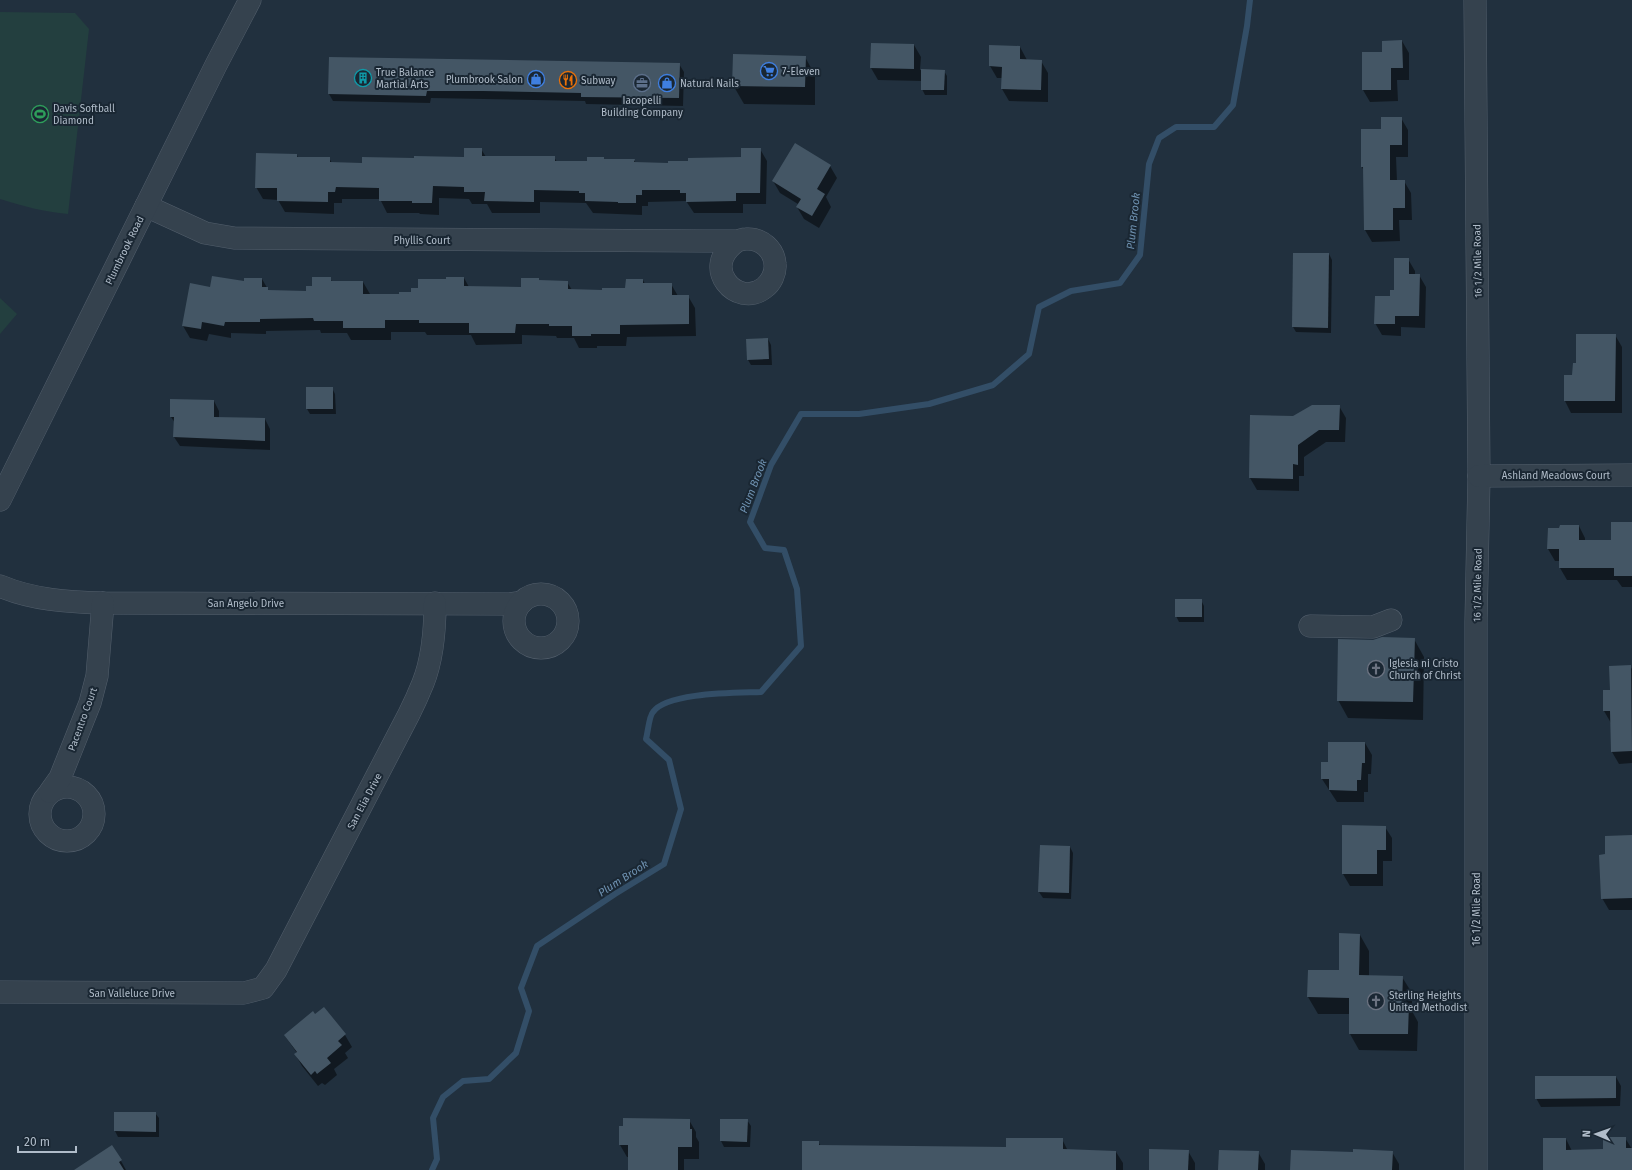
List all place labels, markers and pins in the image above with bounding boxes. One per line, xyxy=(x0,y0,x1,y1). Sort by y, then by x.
supermarket icon: 7-Eleven xyxy=(759,61,779,81)
place label: 7-Eleven xyxy=(782,66,820,78)
place label: True Balance Martial Arts xyxy=(376,67,434,91)
building icon: True Balance Martial Arts xyxy=(353,68,373,88)
shop icon: Plumbrook Salon xyxy=(526,69,546,89)
restaurant icon: Subway xyxy=(558,70,578,90)
office icon: Iacopelli Building Company xyxy=(632,73,652,93)
shop icon: Natural Nails xyxy=(657,73,677,93)
place label: Plumbrook Salon xyxy=(446,74,523,86)
place label: Subway xyxy=(581,75,616,87)
place label: Natural Nails xyxy=(680,78,739,90)
place label: Iacopelli Building Company xyxy=(601,95,683,119)
place label: Davis Softball Diamond xyxy=(53,103,115,127)
sports icon: Davis Softball Diamond xyxy=(30,104,50,124)
place label: Iglesia ni Cristo Church of Christ xyxy=(1389,658,1462,682)
church icon: Iglesia ni Cristo Church of Christ xyxy=(1366,659,1386,679)
place label: Sterling Heights United Methodist xyxy=(1389,990,1468,1014)
church icon: Sterling Heights United Methodist xyxy=(1366,991,1386,1011)

